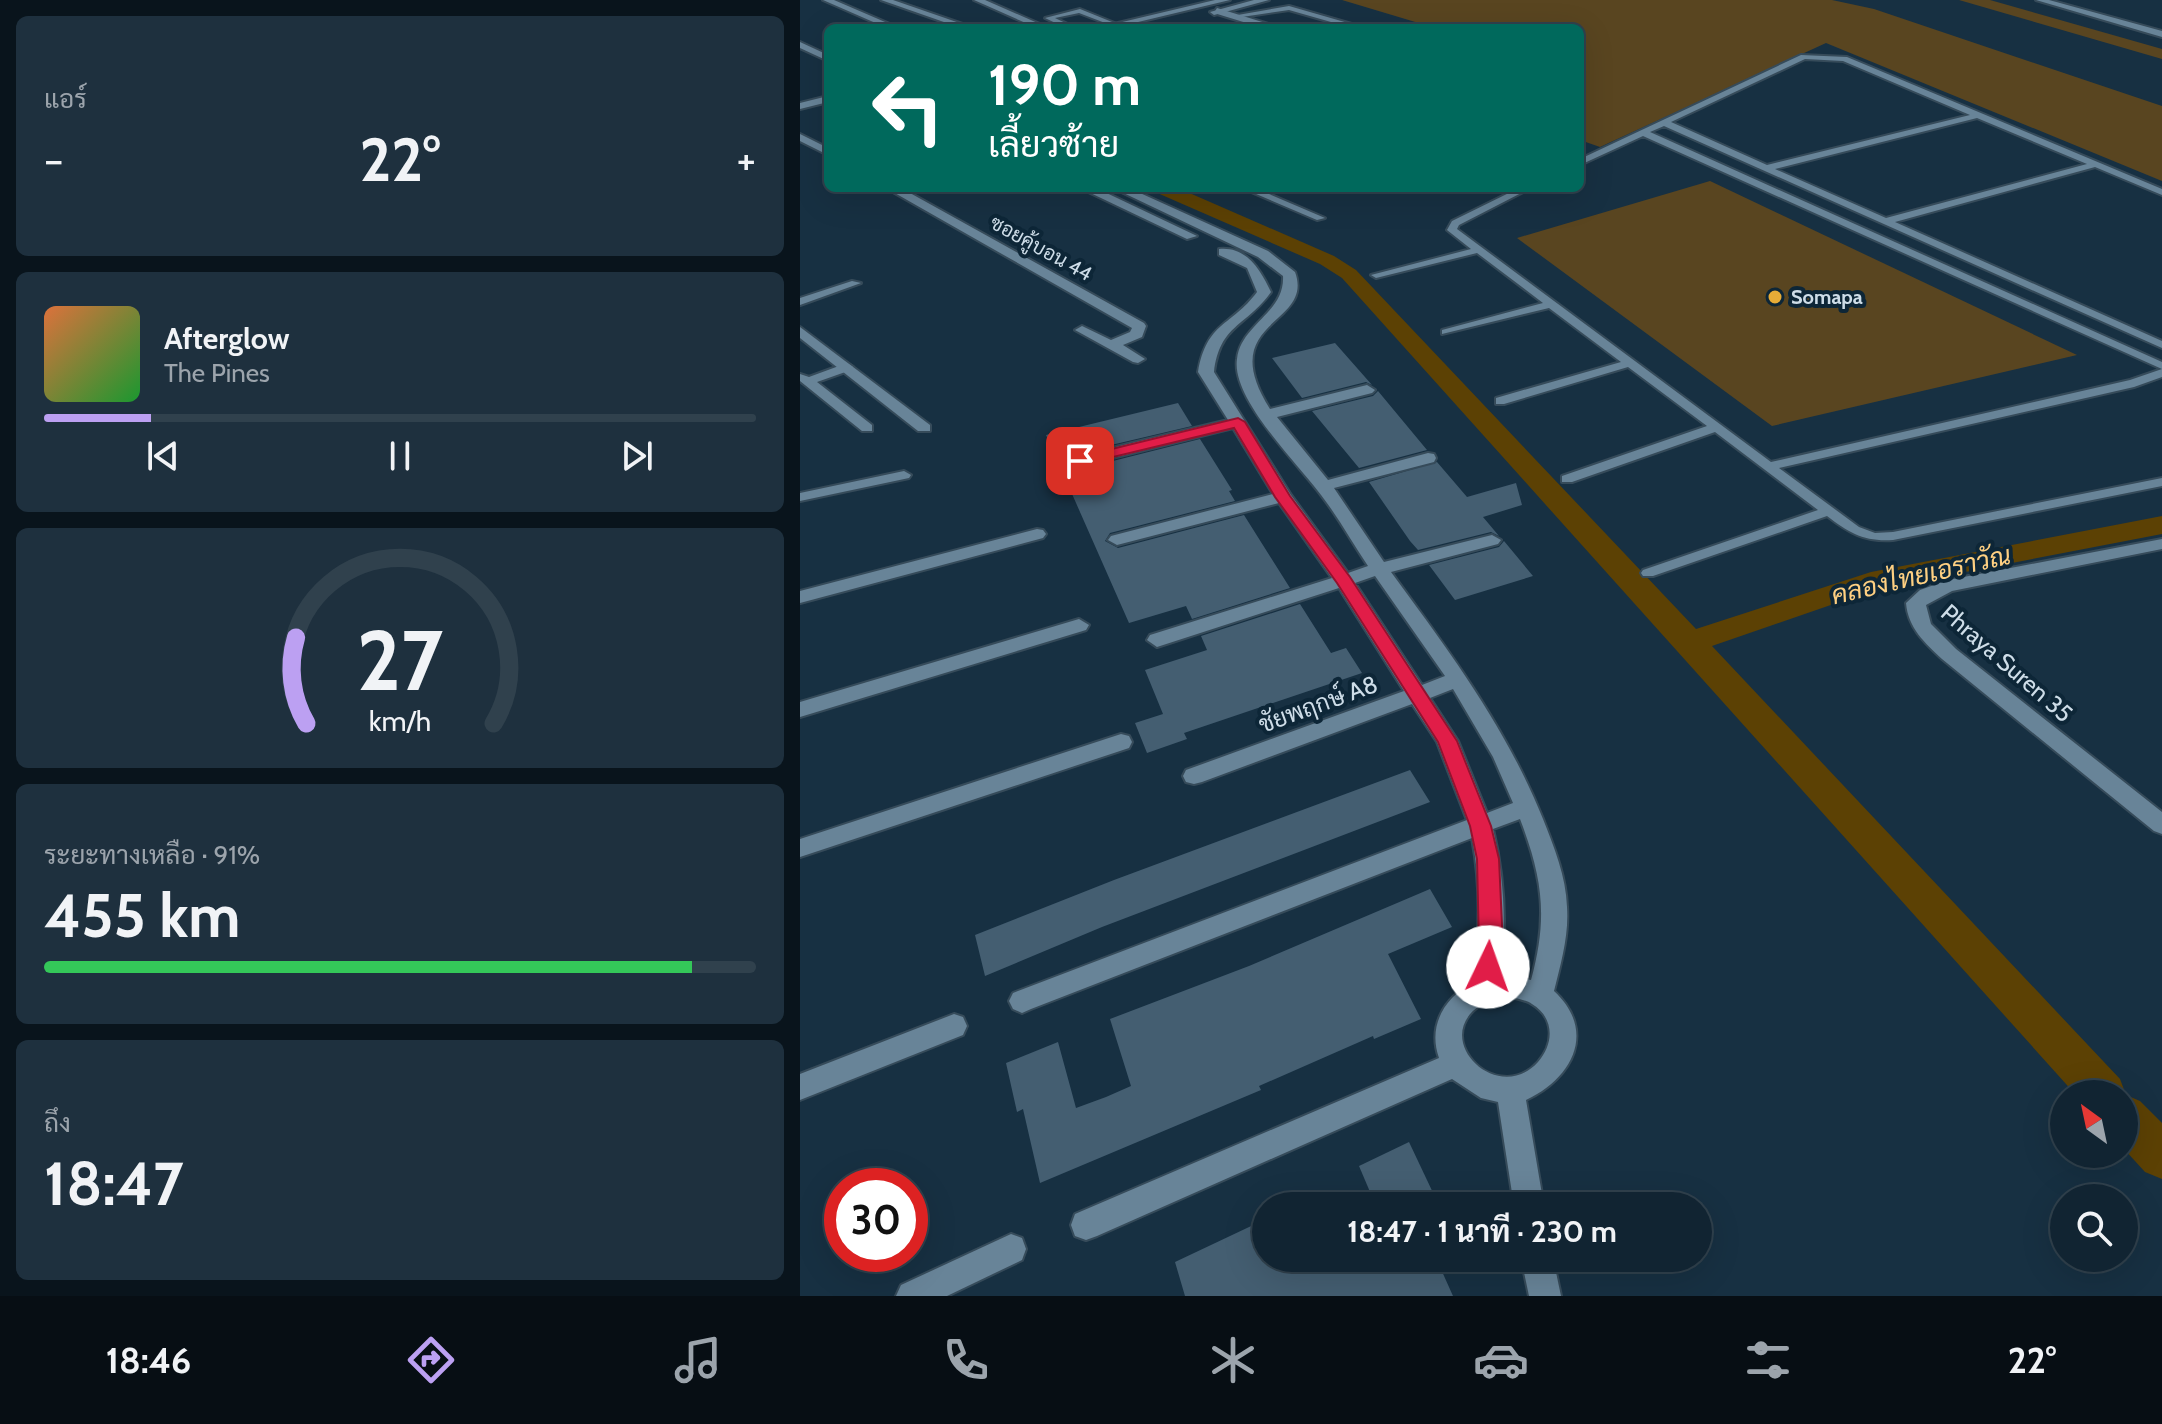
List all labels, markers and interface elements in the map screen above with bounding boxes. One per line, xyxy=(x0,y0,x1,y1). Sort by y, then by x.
text: 190 m xyxy=(988,51,1141,119)
icon: left xyxy=(856,56,960,160)
text: แอร์ xyxy=(44,83,87,115)
text: เลี้ยวซ้าย xyxy=(988,122,1119,166)
text: 22° xyxy=(360,123,440,196)
text: − xyxy=(44,133,63,186)
text: + xyxy=(737,133,756,186)
street label: ซอยคู้บอน 44 xyxy=(985,210,1096,289)
place label: Somapa xyxy=(1791,285,1863,309)
marker: Somapa xyxy=(1766,288,1784,306)
text: Afterglow xyxy=(164,320,290,357)
text: The Pines xyxy=(164,357,270,389)
pin xyxy=(1046,427,1114,495)
icon: previous xyxy=(141,434,185,478)
icon: pause xyxy=(378,434,422,478)
icon: next xyxy=(615,434,659,478)
icon: arrive xyxy=(1058,439,1102,483)
water label: คลองไทยเอราวัณ xyxy=(1828,539,2014,611)
street label: Phraya Suren 35 xyxy=(1935,598,2079,728)
text: 27 xyxy=(357,610,443,711)
street label: ชัยพฤกษ์ A8 xyxy=(1254,668,1381,739)
text: km/h xyxy=(369,703,431,738)
text: ระยะทางเหลือ · 91% xyxy=(44,839,260,871)
text: 455 km xyxy=(44,879,240,952)
position arrow xyxy=(1446,925,1530,1009)
north arrow xyxy=(2050,1080,2138,1168)
map controls xyxy=(2050,1080,2138,1272)
text: ถึง xyxy=(44,1107,71,1139)
text: 18:47 xyxy=(44,1147,184,1220)
speed limit sign: 30 xyxy=(824,1168,928,1272)
button: search xyxy=(2050,1184,2138,1272)
text: 18:47 · 1 นาที · 230 m xyxy=(1347,1213,1617,1250)
icon: directions xyxy=(403,1332,459,1388)
icon: music xyxy=(670,1332,726,1388)
icon: phone xyxy=(938,1332,994,1388)
icon: climate xyxy=(1205,1332,1261,1388)
icon: car xyxy=(1473,1332,1529,1388)
icon: filters xyxy=(1740,1332,1796,1388)
text: 18:46 xyxy=(106,1338,191,1382)
text: 22° xyxy=(2008,1338,2056,1382)

